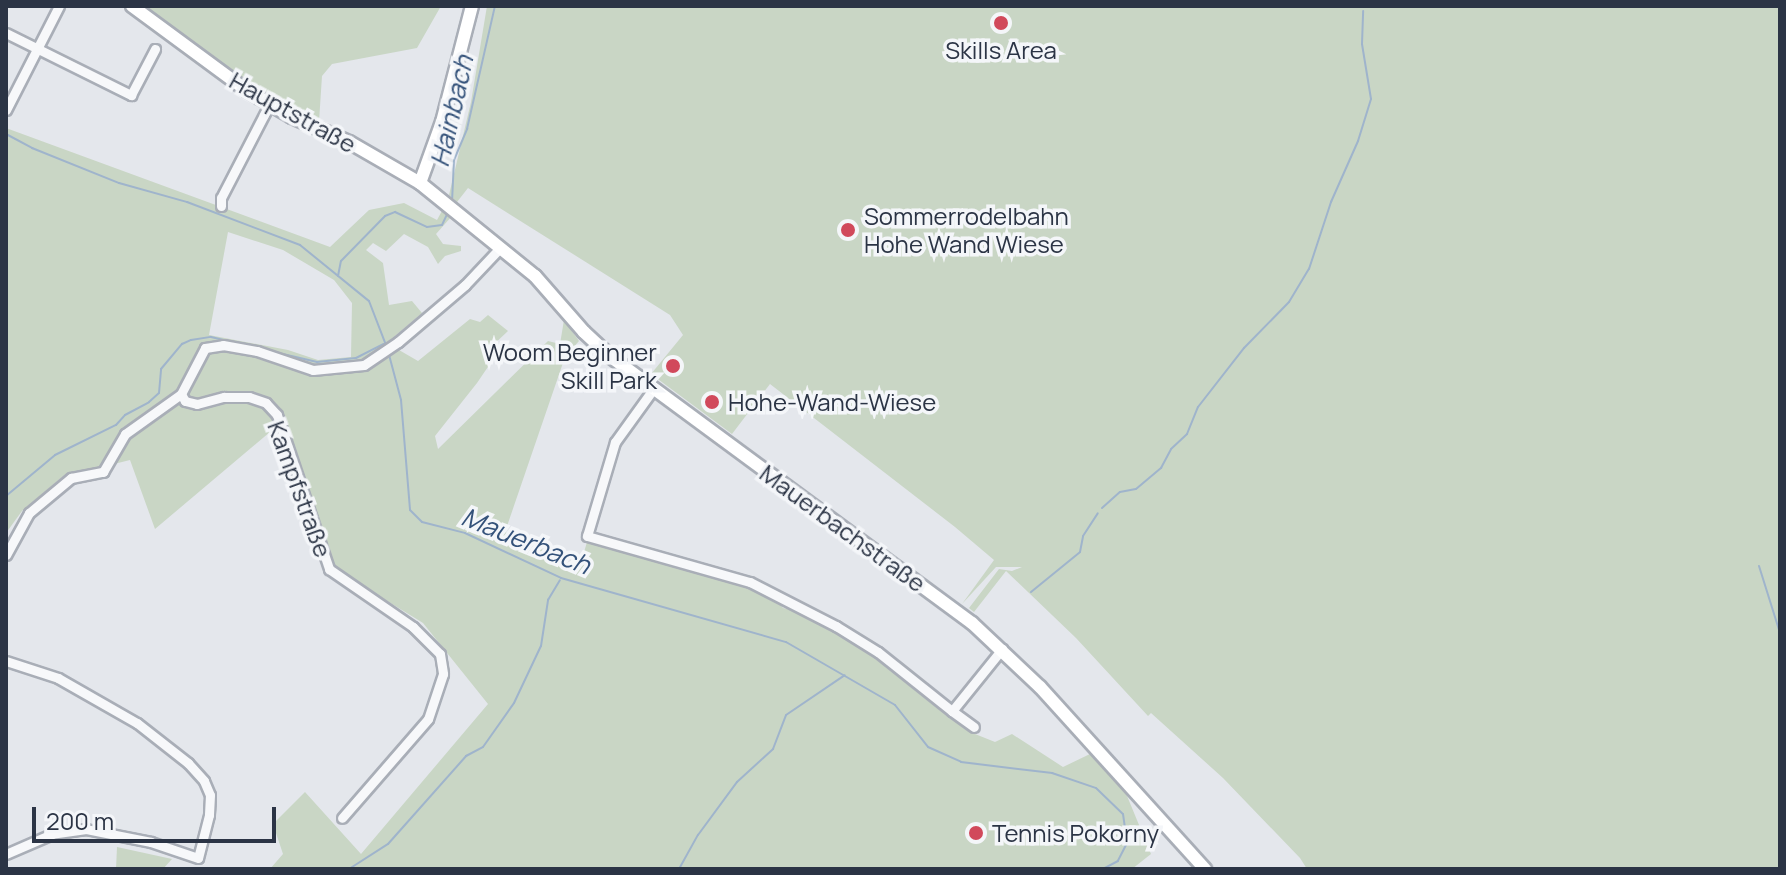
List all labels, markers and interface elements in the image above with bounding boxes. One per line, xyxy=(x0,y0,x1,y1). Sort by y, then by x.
marker: Skills Area xyxy=(992,14,1010,32)
place label: Skills Area xyxy=(945,36,1057,64)
water label: Hainbach xyxy=(424,52,480,170)
street label: Hauptstraße xyxy=(225,65,361,159)
place label: Sommerrodelbahn Hohe Wand Wiese xyxy=(864,202,1069,258)
marker: Sommerrodelbahn Hohe Wand Wiese xyxy=(839,221,857,239)
place label: Woom Beginner Skill Park xyxy=(483,338,657,394)
marker: Woom Beginner Skill Park xyxy=(664,357,682,375)
place label: Hohe-Wand-Wiese xyxy=(728,388,936,416)
marker: Hohe-Wand-Wiese xyxy=(703,393,721,411)
street label: Kampfstraße xyxy=(262,417,338,561)
street label: Mauerbachstraße xyxy=(755,458,931,598)
water label: Mauerbach xyxy=(457,501,595,581)
scale bar xyxy=(36,791,280,841)
text: 200 m xyxy=(46,804,114,837)
place label: Tennis Pokorny xyxy=(992,819,1159,847)
marker: Tennis Pokorny xyxy=(967,824,985,842)

